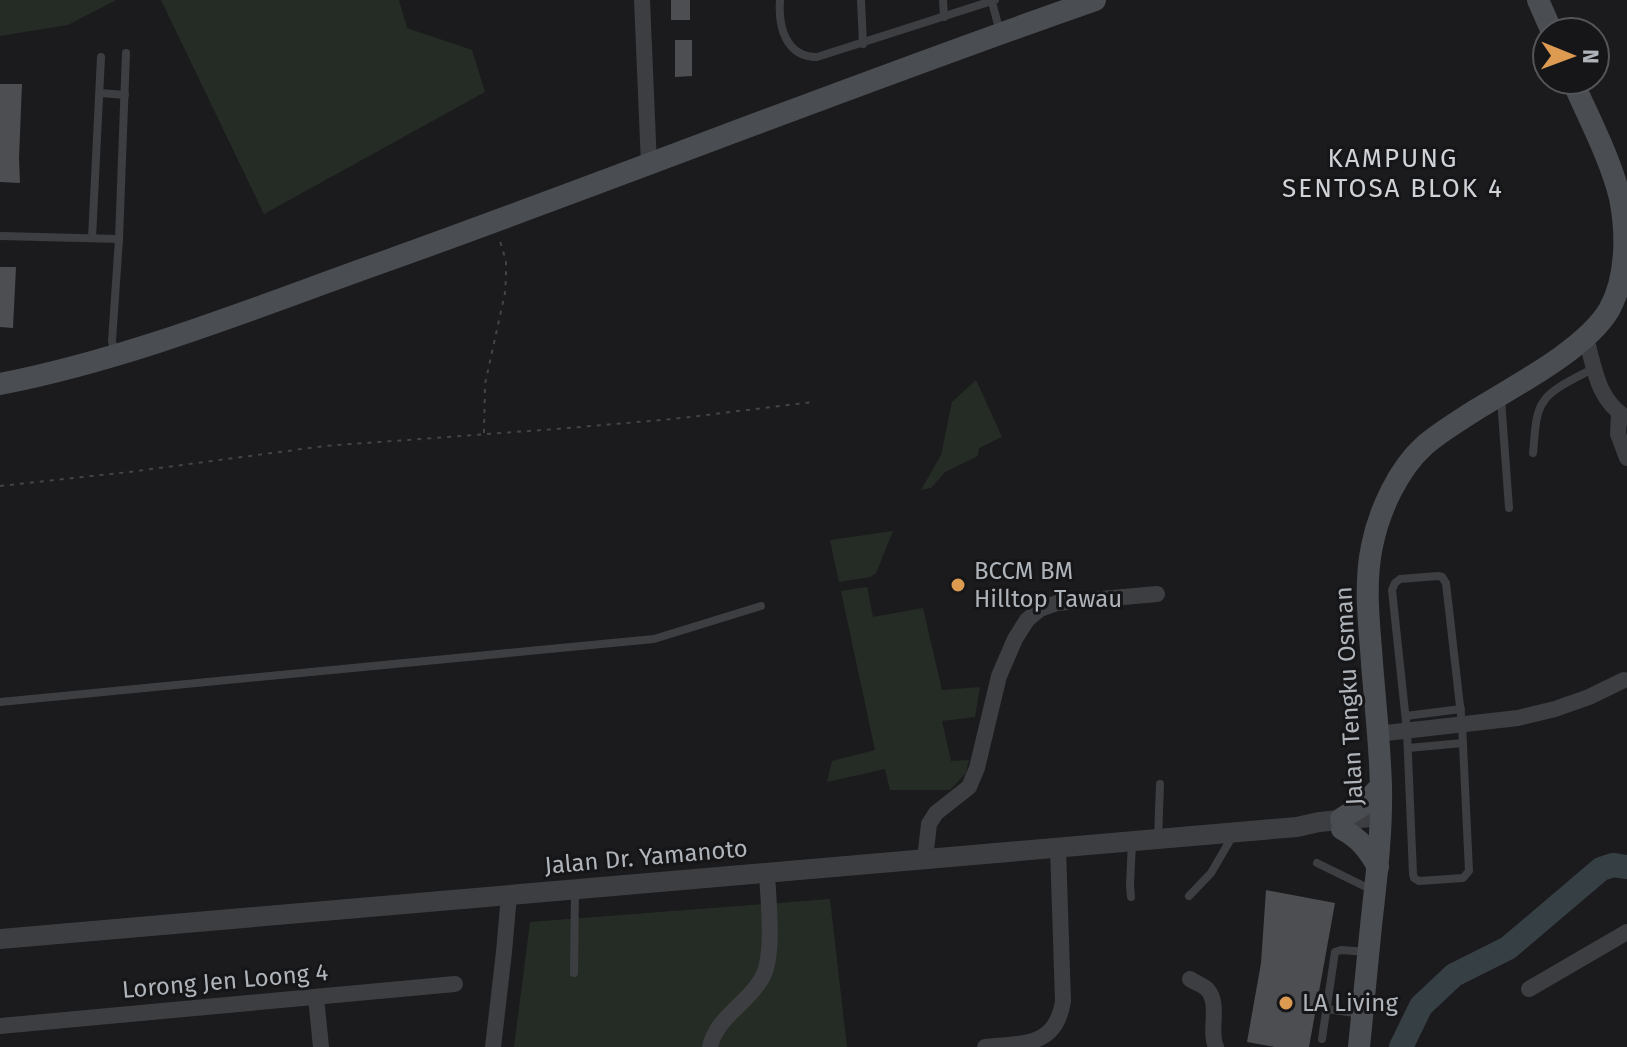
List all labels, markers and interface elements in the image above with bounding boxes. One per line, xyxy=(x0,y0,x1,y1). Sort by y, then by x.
north arrow xyxy=(1531,16,1611,96)
text: N xyxy=(1577,49,1604,64)
district label: KAMPUNG SENTOSA BLOK 4 xyxy=(1282,143,1504,204)
place label: BCCM BM Hilltop Tawau xyxy=(974,557,1122,613)
marker: BCCM BM Hilltop Tawau xyxy=(949,576,967,594)
street label: Jalan Tengku Osman xyxy=(1329,586,1369,806)
street label: Jalan Dr. Yamanoto xyxy=(543,834,749,880)
street label: Lorong Jen Loong 4 xyxy=(121,958,329,1004)
place label: LA Living xyxy=(1302,989,1398,1017)
marker: LA Living xyxy=(1277,994,1295,1012)

